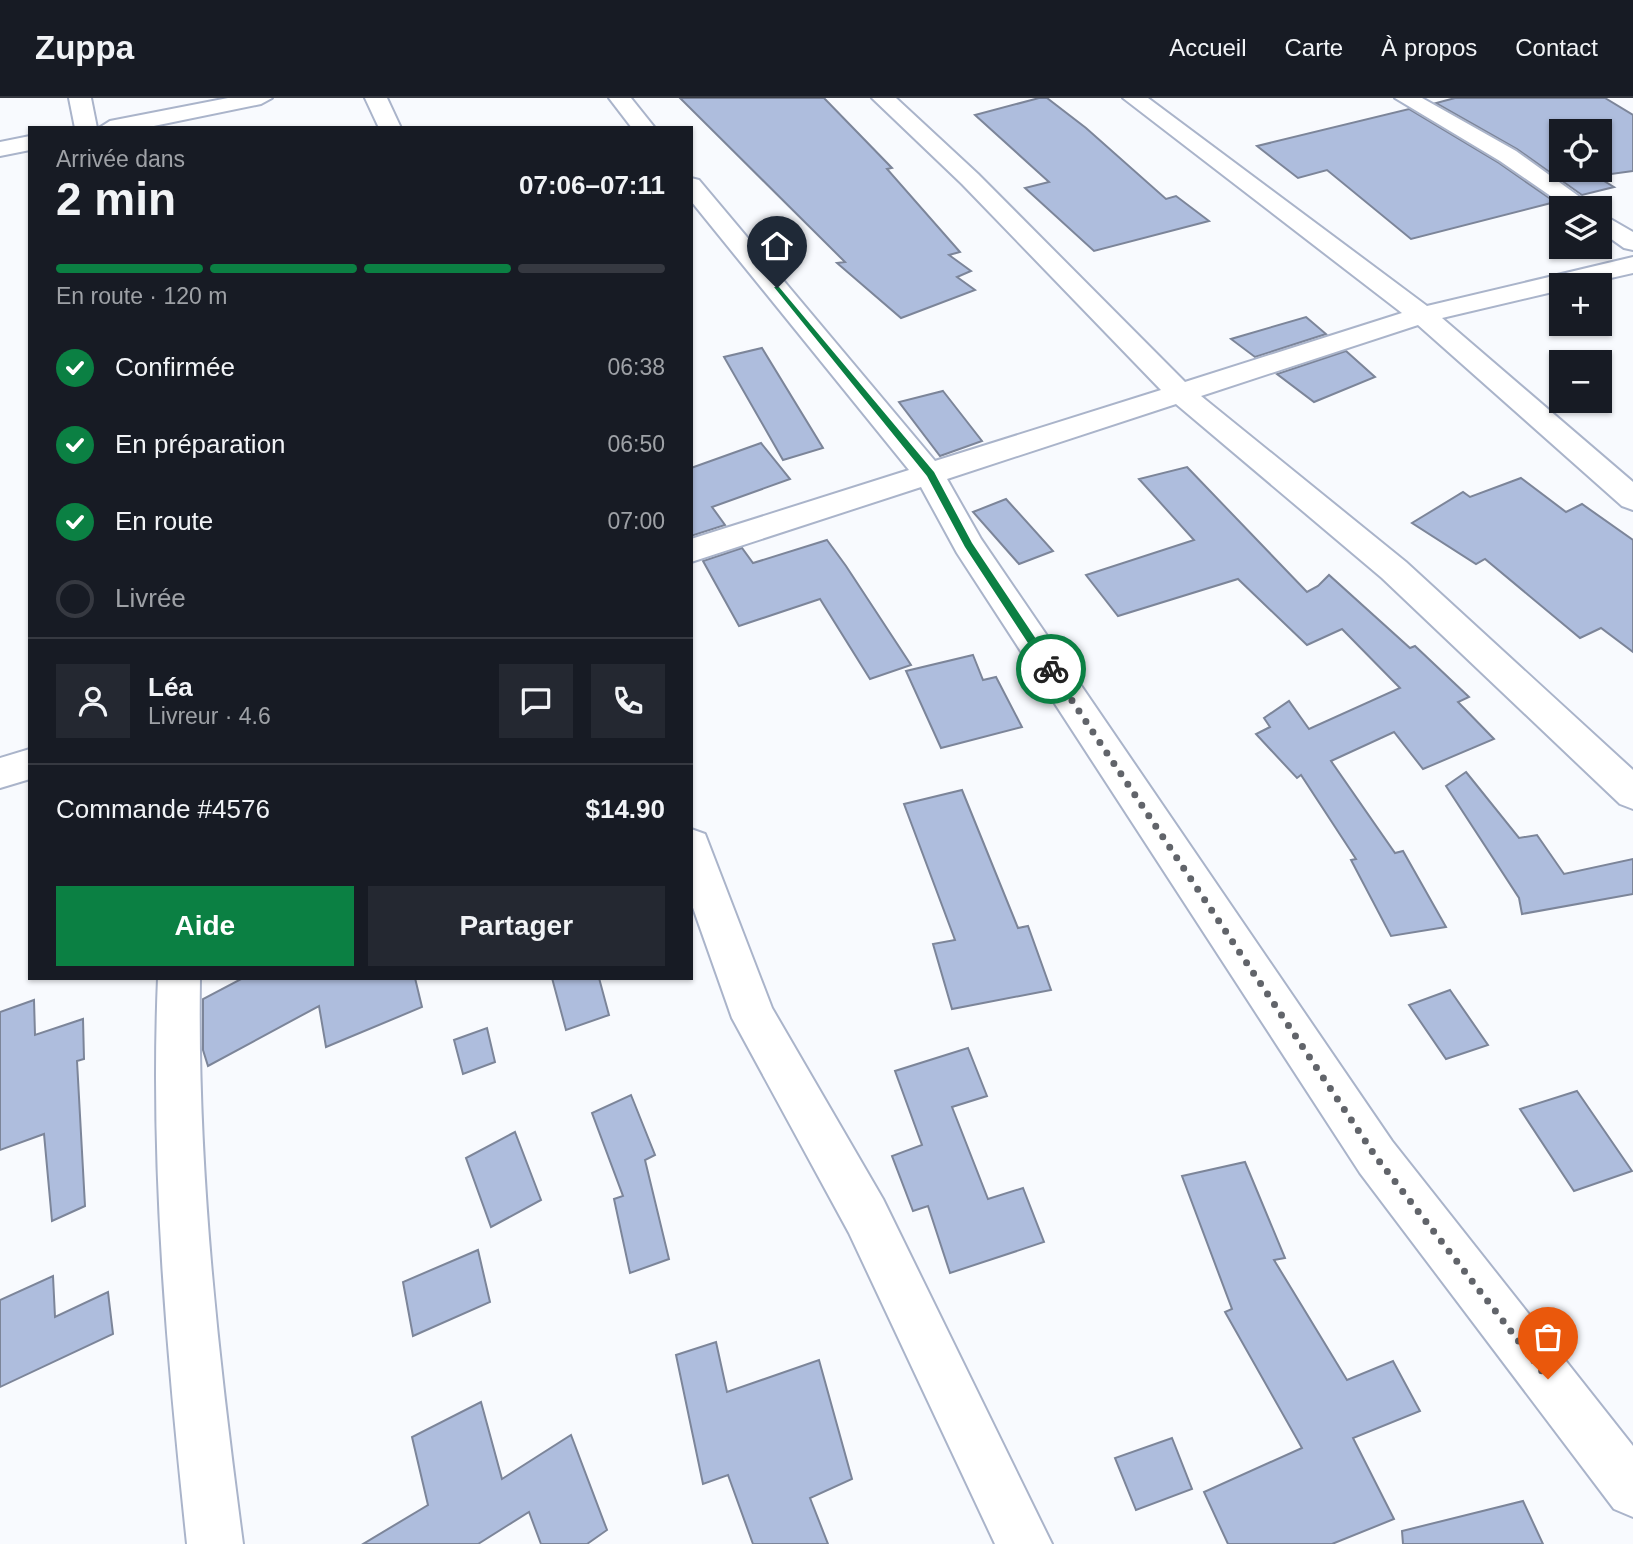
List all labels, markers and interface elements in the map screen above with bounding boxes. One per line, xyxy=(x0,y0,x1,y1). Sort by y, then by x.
text: Zuppa xyxy=(35,29,134,66)
text: Accueil xyxy=(1169,34,1247,61)
text: Carte xyxy=(1285,34,1343,61)
text: À propos xyxy=(1381,34,1477,61)
text: Contact xyxy=(1515,34,1598,61)
map controls xyxy=(1549,119,1612,413)
button: locate xyxy=(1549,119,1612,182)
text: Arrivée dans xyxy=(56,146,185,172)
text: 07:06–07:11 xyxy=(519,170,665,200)
text: 2 min xyxy=(56,173,176,225)
button: layers xyxy=(1549,196,1612,259)
pin xyxy=(747,216,807,288)
icon: home xyxy=(758,227,796,265)
button: + xyxy=(1549,273,1612,336)
text: En route · 120 m xyxy=(56,283,227,309)
icon: check xyxy=(56,349,94,387)
button: − xyxy=(1549,350,1612,413)
text: Confirmée xyxy=(115,352,235,382)
text: 06:38 xyxy=(607,354,665,380)
icon: check xyxy=(56,426,94,464)
text: En préparation xyxy=(115,429,286,459)
text: 06:50 xyxy=(607,431,665,457)
icon: check xyxy=(56,503,94,541)
text: En route xyxy=(115,506,213,536)
text: 07:00 xyxy=(607,508,665,534)
text: Livrée xyxy=(115,583,186,613)
courier xyxy=(1016,634,1086,704)
icon: bike xyxy=(1032,650,1070,688)
button: person xyxy=(56,664,130,738)
button: chat xyxy=(499,664,573,738)
button: phone xyxy=(591,664,665,738)
text: Léa xyxy=(148,672,193,702)
text: Livreur · 4.6 xyxy=(148,703,271,729)
text: Commande #4576 xyxy=(56,794,270,824)
text: $14.90 xyxy=(585,794,665,824)
button: Aide xyxy=(56,886,354,966)
button: Partager xyxy=(368,886,665,966)
pin xyxy=(1518,1307,1578,1379)
icon: bag xyxy=(1529,1318,1567,1356)

